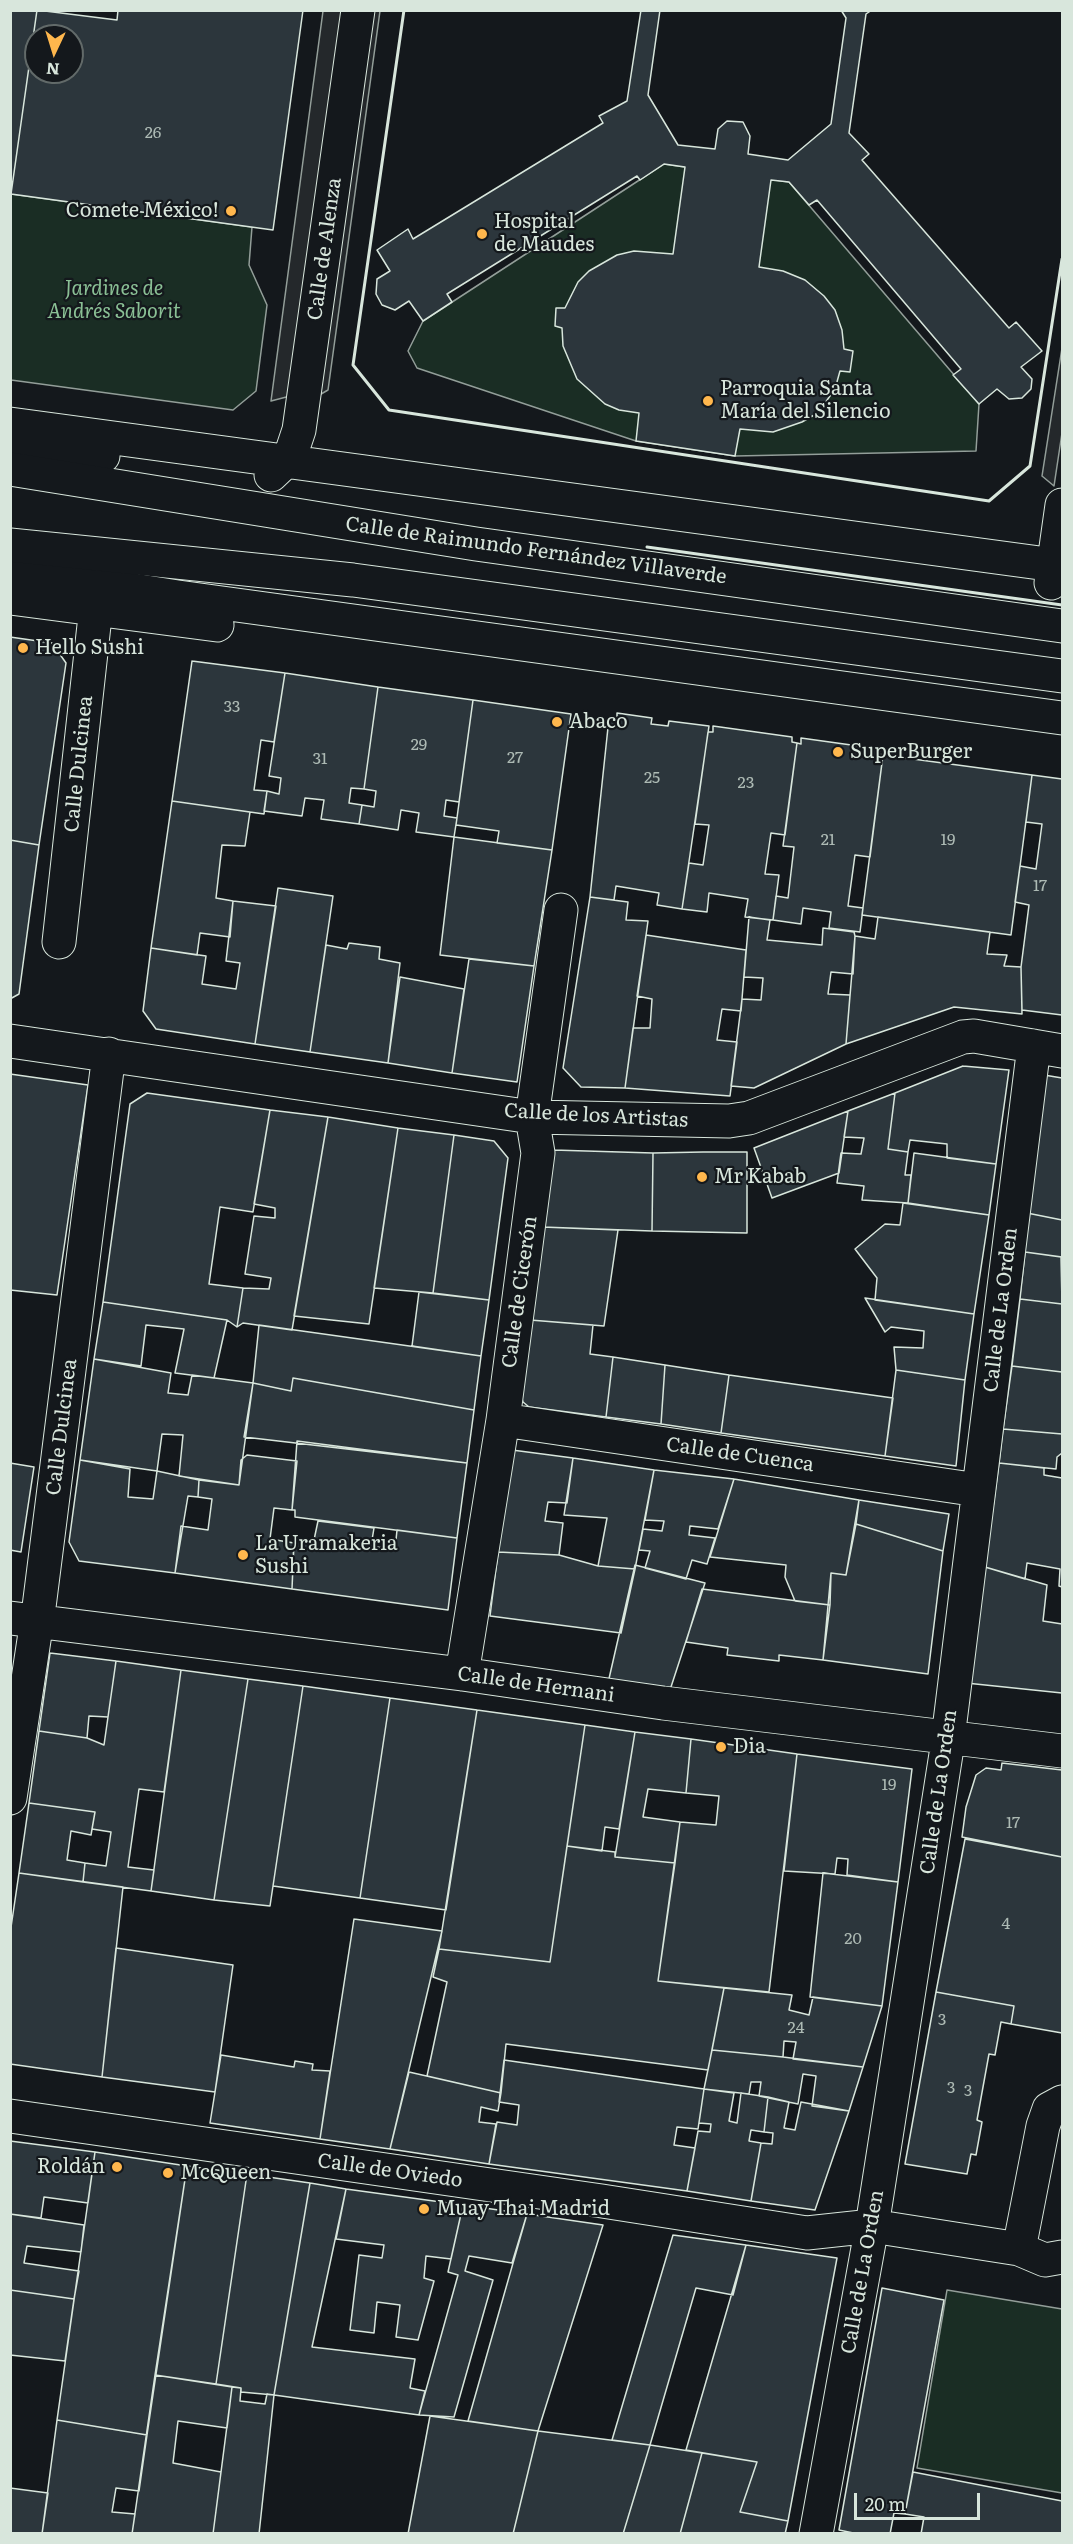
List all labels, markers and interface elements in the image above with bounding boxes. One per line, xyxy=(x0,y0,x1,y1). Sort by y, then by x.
north arrow xyxy=(24,24,84,84)
text: N xyxy=(45,58,60,82)
house number: 26 xyxy=(145,123,161,143)
street label: Calle de Alenza xyxy=(303,176,347,322)
place label: Comete México! xyxy=(66,199,219,223)
marker: Comete México! xyxy=(224,204,238,218)
place label: Hospital de Maudes xyxy=(494,210,594,257)
marker: Hospital de Maudes xyxy=(475,227,489,241)
park label: Jardines de Andrés Saborit xyxy=(47,277,181,324)
place label: Parroquia Santa María del Silencio xyxy=(720,377,891,424)
marker: Parroquia Santa María del Silencio xyxy=(701,394,715,408)
street label: Calle de Raimundo Fernández Villaverde xyxy=(344,512,728,590)
place label: Hello Sushi xyxy=(35,636,144,660)
marker: Hello Sushi xyxy=(16,641,30,655)
street label: Calle Dulcinea xyxy=(60,694,98,834)
house number: 33 xyxy=(224,697,240,717)
place label: Abaco xyxy=(569,710,628,734)
marker: Abaco xyxy=(550,715,564,729)
house number: 29 xyxy=(411,735,427,755)
place label: SuperBurger xyxy=(850,740,972,764)
marker: SuperBurger xyxy=(831,745,845,759)
house number: 27 xyxy=(507,748,523,768)
house number: 31 xyxy=(312,749,328,769)
house number: 25 xyxy=(644,768,660,788)
house number: 23 xyxy=(738,773,754,793)
house number: 21 xyxy=(821,830,835,850)
house number: 19 xyxy=(941,830,955,850)
house number: 17 xyxy=(1033,876,1047,896)
street label: Calle de los Artistas xyxy=(503,1099,689,1133)
place label: Mr Kabab xyxy=(714,1165,806,1189)
marker: Mr Kabab xyxy=(695,1170,709,1184)
street label: Calle de Cicerón xyxy=(497,1214,543,1370)
street label: Calle de La Orden xyxy=(979,1226,1023,1394)
street label: Calle Dulcinea xyxy=(42,1357,82,1497)
street label: Calle de Cuenca xyxy=(665,1433,815,1477)
place label: La Uramakeria Sushi xyxy=(255,1532,398,1579)
marker: La Uramakeria Sushi xyxy=(236,1548,250,1562)
street label: Calle de Hernani xyxy=(456,1662,616,1708)
street label: Calle de La Orden xyxy=(916,1708,962,1876)
place label: Dia xyxy=(733,1735,766,1759)
marker: Dia xyxy=(714,1740,728,1754)
house number: 19 xyxy=(882,1775,896,1795)
house number: 17 xyxy=(1006,1813,1020,1833)
house number: 4 xyxy=(1002,1914,1010,1934)
house number: 20 xyxy=(844,1929,862,1949)
house number: 3 xyxy=(938,2010,946,2030)
house number: 24 xyxy=(788,2018,804,2038)
house number: 3 xyxy=(947,2078,955,2098)
house number: 3 xyxy=(964,2081,972,2101)
street label: Calle de Oviedo xyxy=(316,2149,464,2193)
place label: Roldán xyxy=(37,2155,105,2179)
marker: Roldán xyxy=(110,2160,124,2174)
place label: McQueen xyxy=(180,2161,271,2185)
marker: McQueen xyxy=(161,2166,175,2180)
street label: Calle de La Orden xyxy=(837,2188,889,2356)
place label: Muay Thai Madrid xyxy=(436,2197,610,2221)
marker: Muay Thai Madrid xyxy=(417,2202,431,2216)
scale bar xyxy=(857,2481,983,2519)
text: 20 m xyxy=(865,2490,906,2517)

